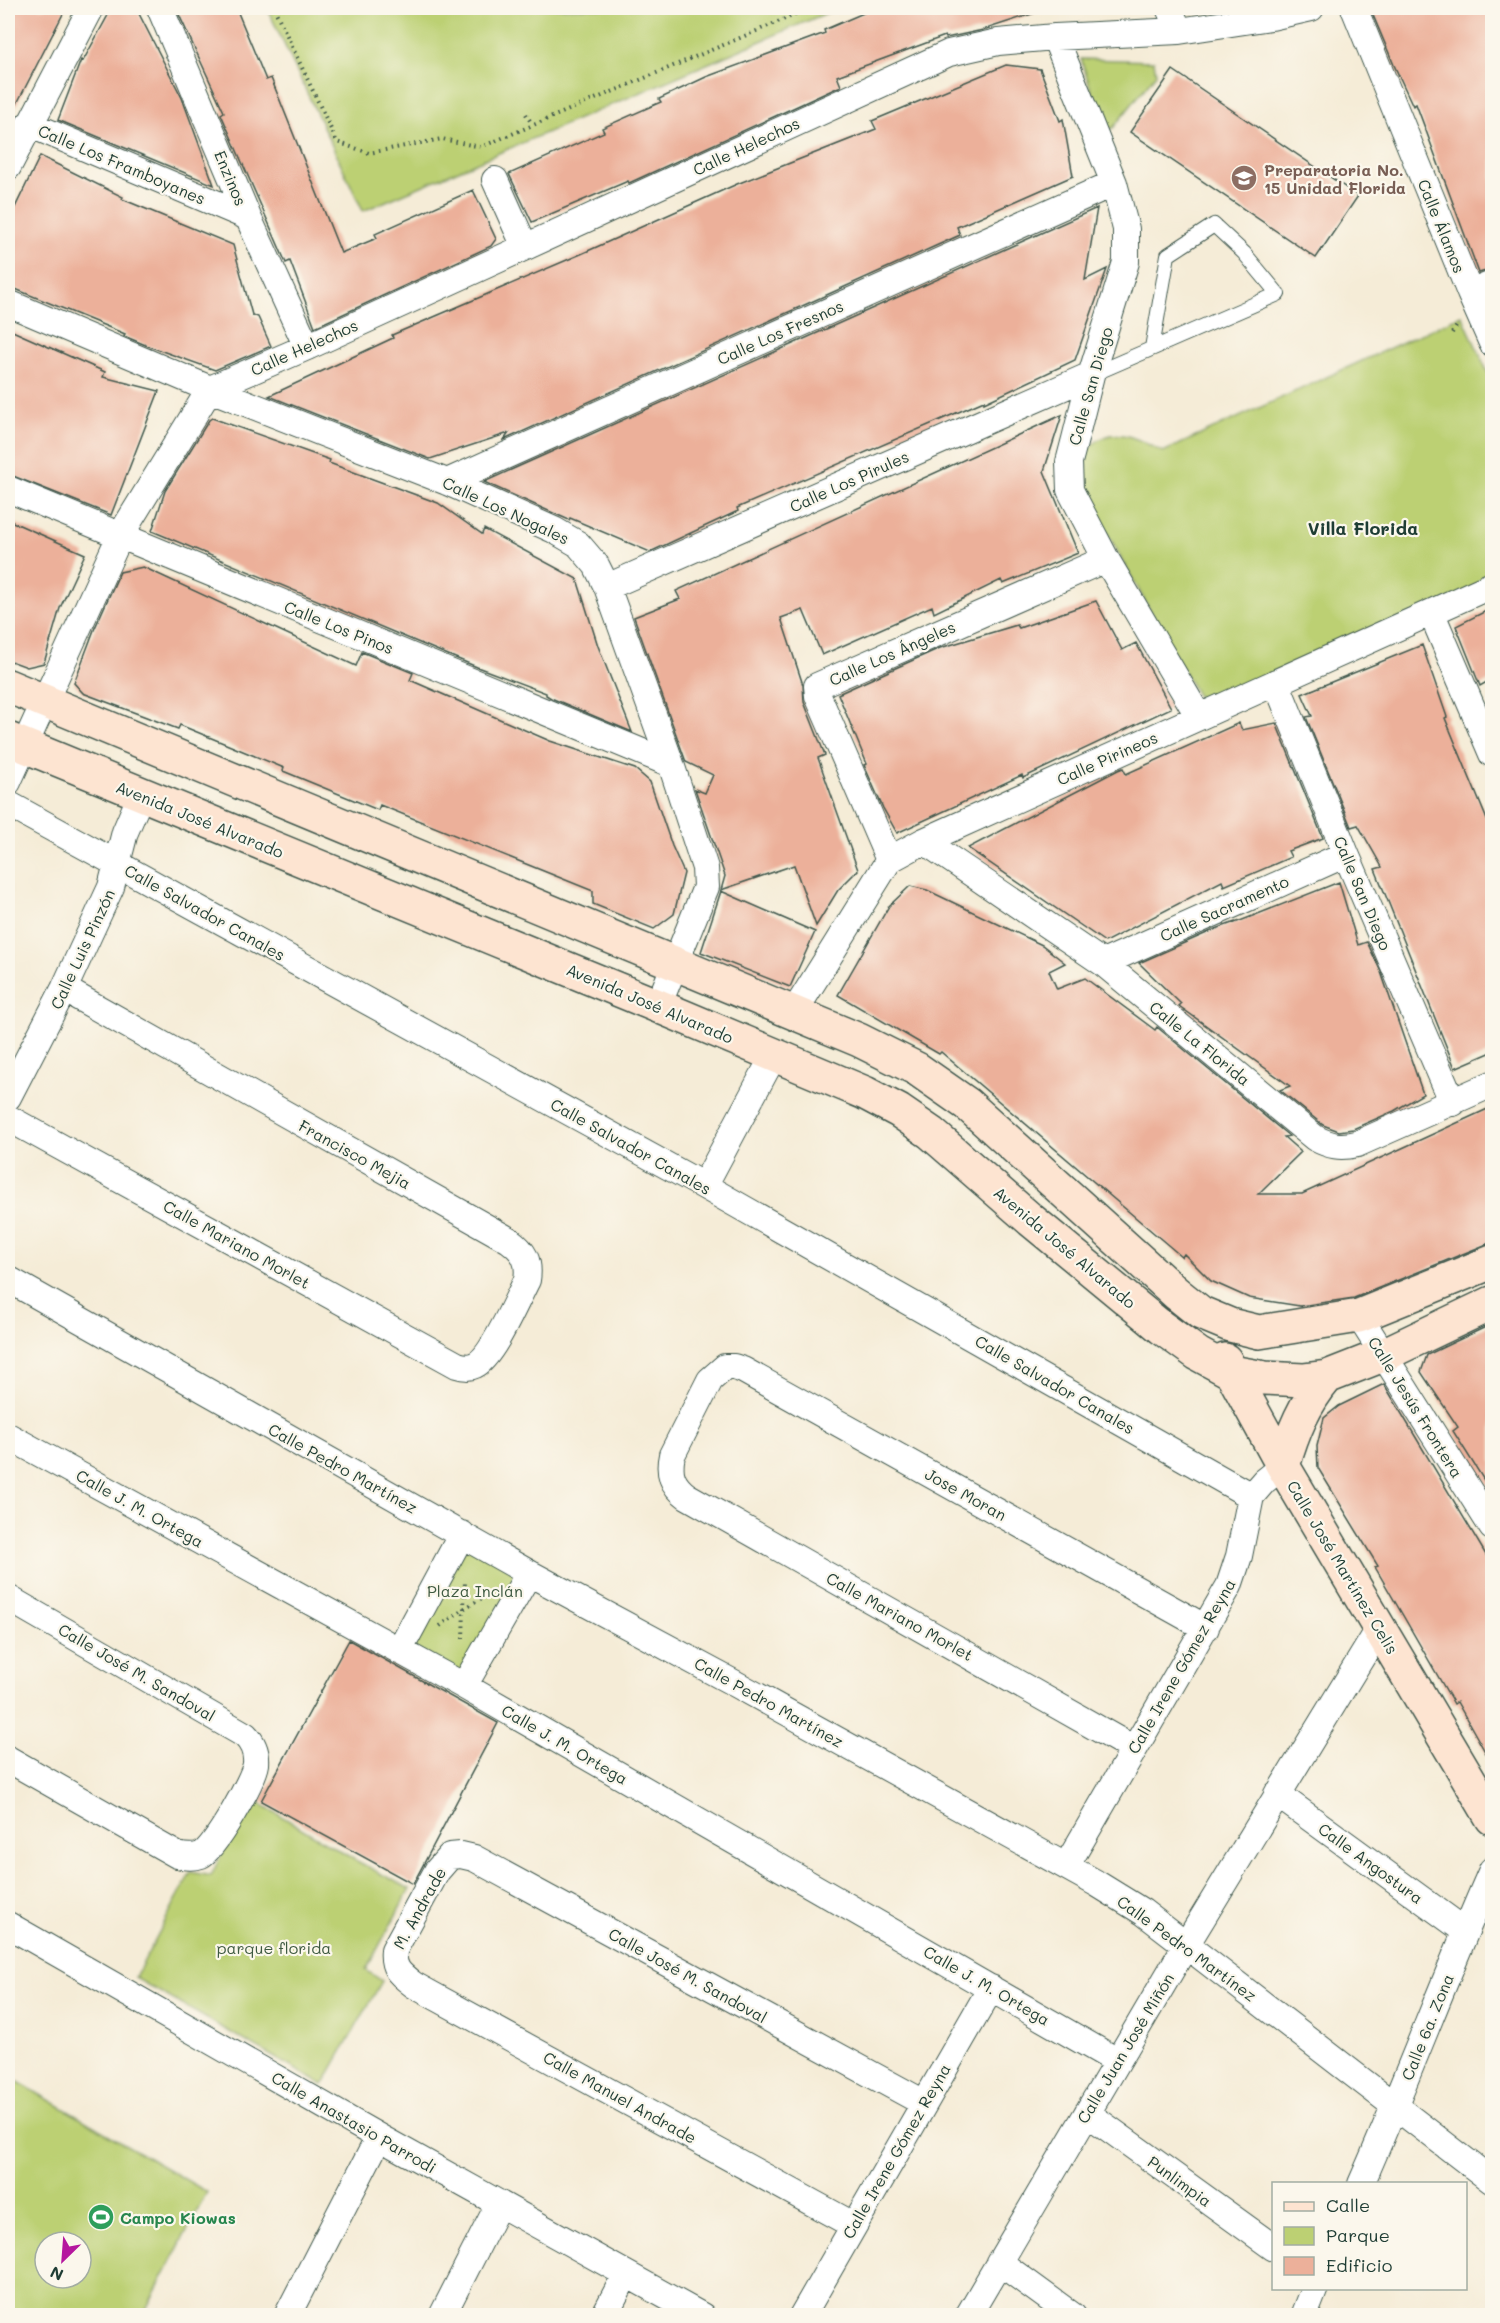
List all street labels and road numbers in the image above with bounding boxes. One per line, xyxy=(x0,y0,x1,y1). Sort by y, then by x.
street label: Calle Helechos xyxy=(689,112,803,180)
street label: Calle Los Framboyanes xyxy=(35,119,209,209)
street label: Enzinos xyxy=(210,147,252,209)
street label: Calle Álamos xyxy=(1414,176,1470,276)
street label: Calle Los Fresnos xyxy=(714,295,846,369)
street label: Calle Helechos xyxy=(247,314,361,380)
street label: Calle San Diego xyxy=(1063,324,1117,448)
street label: Calle Los Pirules xyxy=(786,445,912,517)
street label: Calle Los Nogales xyxy=(439,471,573,549)
street label: Calle Los Pinos xyxy=(281,596,397,658)
street label: Calle Los Ángeles xyxy=(826,616,958,690)
street label: Calle Pirineos xyxy=(1053,726,1161,790)
street label: Avenida José Alvarado xyxy=(113,776,287,862)
street label: Calle San Diego xyxy=(1330,833,1396,953)
street label: Calle Salvador Canales xyxy=(121,859,289,965)
street label: Calle Sacramento xyxy=(1156,870,1292,946)
street label: Calle Luis Pinzón xyxy=(45,886,119,1012)
street label: Avenida José Alvarado xyxy=(563,958,737,1048)
street label: Calle La Florida xyxy=(1145,996,1255,1090)
street label: Calle Salvador Canales xyxy=(547,1093,715,1199)
street label: Francisco Mejia xyxy=(295,1115,415,1193)
street label: Avenida José Alvarado xyxy=(990,1181,1140,1313)
street label: Calle Mariano Morlet xyxy=(160,1195,314,1293)
street label: Calle Salvador Canales xyxy=(972,1330,1138,1438)
street label: Calle Jesús Frontera xyxy=(1364,1332,1468,1482)
street label: Calle Pedro Martínez xyxy=(265,1418,421,1518)
street label: Jose Moran xyxy=(921,1463,1011,1525)
street label: Calle J. M. Ortega xyxy=(73,1464,207,1552)
street label: Calle José Martínez Celis xyxy=(1283,1476,1403,1658)
street label: Calle Mariano Morlet xyxy=(823,1567,977,1665)
street label: Calle Irene Gómez Reyna xyxy=(1122,1575,1240,1757)
street label: Calle José M. Sandoval xyxy=(55,1618,219,1726)
street label: Calle Pedro Martínez xyxy=(691,1652,847,1752)
street label: Calle J. M. Ortega xyxy=(498,1699,632,1789)
street label: Calle Angostura xyxy=(1314,1818,1428,1908)
street label: M. Andrade xyxy=(388,1863,450,1953)
street label: Calle Pedro Martínez xyxy=(1113,1890,1261,2006)
street label: Calle José M. Sandoval xyxy=(605,1923,771,2027)
street label: Calle J. M. Ortega xyxy=(920,1940,1054,2030)
street label: Calle Juan José Miñón xyxy=(1072,1969,1178,2127)
street label: Calle 6a. Zona xyxy=(1396,1971,1458,2083)
street label: Calle Manuel Andrade xyxy=(540,2046,700,2148)
street label: Calle Irene Gómez Reyna xyxy=(837,2060,955,2242)
street label: Calle Anastasio Parrodi xyxy=(268,2066,440,2178)
street label: Punlimpia xyxy=(1144,2151,1216,2211)

